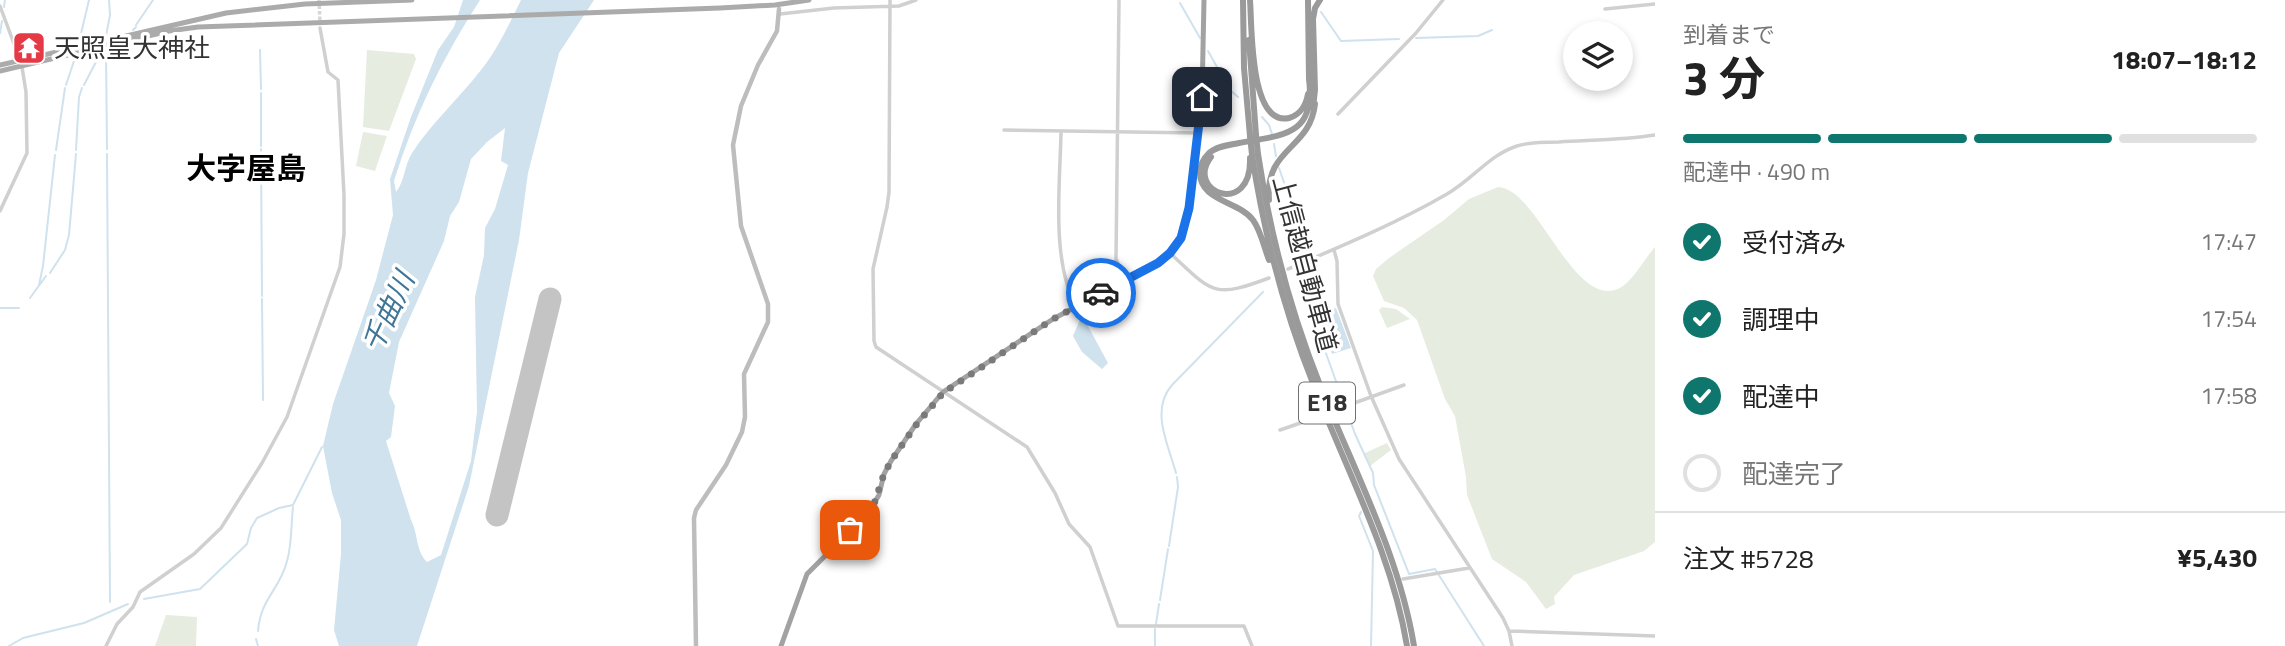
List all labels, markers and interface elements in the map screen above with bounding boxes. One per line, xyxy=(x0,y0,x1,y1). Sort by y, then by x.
text: 到着まで xyxy=(1683,17,1775,52)
map controls xyxy=(1563,21,1633,91)
button: layers xyxy=(1563,21,1633,91)
place label: 天照皇大神社 xyxy=(54,28,210,67)
temple icon: 天照皇大神社 xyxy=(10,29,48,67)
text: 18:07–18:12 xyxy=(2111,40,2257,79)
text: 3 分 xyxy=(1683,43,1765,113)
pin xyxy=(1172,67,1232,127)
icon: home xyxy=(1183,78,1221,116)
district label: 大字屋島 xyxy=(186,145,306,191)
text: 配達中 · 490 m xyxy=(1683,154,1830,189)
street label: 上信越自動車道 xyxy=(1263,171,1348,357)
icon: check xyxy=(1683,223,1721,261)
text: 受付済み xyxy=(1742,223,1846,262)
text: 17:47 xyxy=(2200,224,2257,259)
courier xyxy=(1066,258,1136,328)
water label: 千曲川 xyxy=(350,262,426,359)
icon: car xyxy=(1082,274,1120,312)
icon: check xyxy=(1683,300,1721,338)
text: 調理中 xyxy=(1742,300,1820,339)
text: 17:54 xyxy=(2200,301,2257,336)
icon: check xyxy=(1683,377,1721,415)
text: 配達中 xyxy=(1742,377,1820,416)
text: 17:58 xyxy=(2200,378,2257,413)
road number: E18 xyxy=(1299,382,1355,424)
text: 配達完了 xyxy=(1742,454,1846,493)
pin xyxy=(820,500,880,560)
icon: bag xyxy=(831,511,869,549)
text: ¥5,430 xyxy=(2177,538,2257,577)
text: 注文 #5728 xyxy=(1683,539,1814,578)

